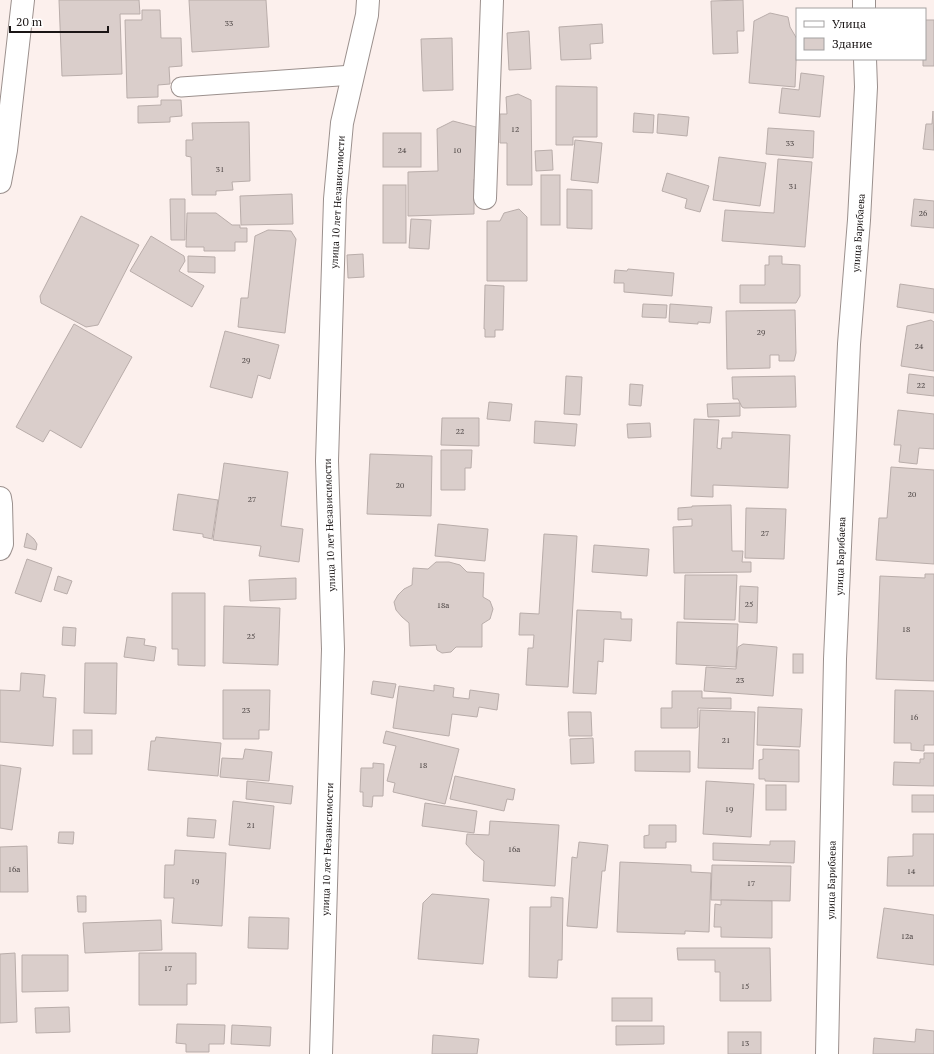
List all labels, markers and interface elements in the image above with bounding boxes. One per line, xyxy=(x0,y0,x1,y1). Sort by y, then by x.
scale bar xyxy=(10,8,108,34)
legend xyxy=(796,8,926,60)
text: 20 m xyxy=(16,14,43,29)
text: Улица xyxy=(832,16,866,31)
house number: 33 xyxy=(225,18,233,28)
text: Здание xyxy=(832,36,872,51)
house number: 12 xyxy=(511,124,519,134)
street label: улица 10 лет Независимости xyxy=(327,135,347,270)
house number: 33 xyxy=(786,138,794,148)
house number: 24 xyxy=(398,145,407,155)
house number: 10 xyxy=(453,145,461,155)
house number: 31 xyxy=(216,164,224,174)
house number: 31 xyxy=(789,181,797,191)
street label: улица Барибаева xyxy=(849,193,868,274)
house number: 26 xyxy=(919,208,928,218)
house number: 29 xyxy=(757,327,765,337)
house number: 24 xyxy=(915,341,924,351)
house number: 29 xyxy=(242,355,250,365)
house number: 22 xyxy=(917,380,925,390)
house number: 22 xyxy=(456,426,464,436)
street label: улица 10 лет Независимости xyxy=(321,458,338,593)
house number: 20 xyxy=(396,480,404,490)
house number: 20 xyxy=(908,489,916,499)
house number: 27 xyxy=(248,494,256,504)
street label: улица Барибаева xyxy=(833,516,848,597)
house number: 27 xyxy=(761,528,769,538)
house number: 25 xyxy=(745,599,753,609)
house number: 18а xyxy=(437,600,449,610)
house number: 18 xyxy=(902,624,910,634)
house number: 25 xyxy=(247,631,255,641)
house number: 23 xyxy=(736,675,744,685)
house number: 23 xyxy=(242,705,250,715)
house number: 16 xyxy=(910,712,919,722)
house number: 21 xyxy=(722,735,730,745)
house number: 18 xyxy=(419,760,427,770)
street label: улица 10 лет Независимости xyxy=(319,782,336,917)
house number: 19 xyxy=(725,804,733,814)
house number: 21 xyxy=(247,820,255,830)
street label: улица Барибаева xyxy=(824,841,839,920)
house number: 16а xyxy=(508,844,520,854)
house number: 16а xyxy=(8,864,20,874)
house number: 14 xyxy=(907,866,916,876)
house number: 19 xyxy=(191,876,199,886)
house number: 17 xyxy=(747,878,755,888)
house number: 12а xyxy=(901,931,913,941)
house number: 17 xyxy=(164,963,172,973)
house number: 15 xyxy=(741,981,749,991)
house number: 13 xyxy=(741,1038,749,1048)

